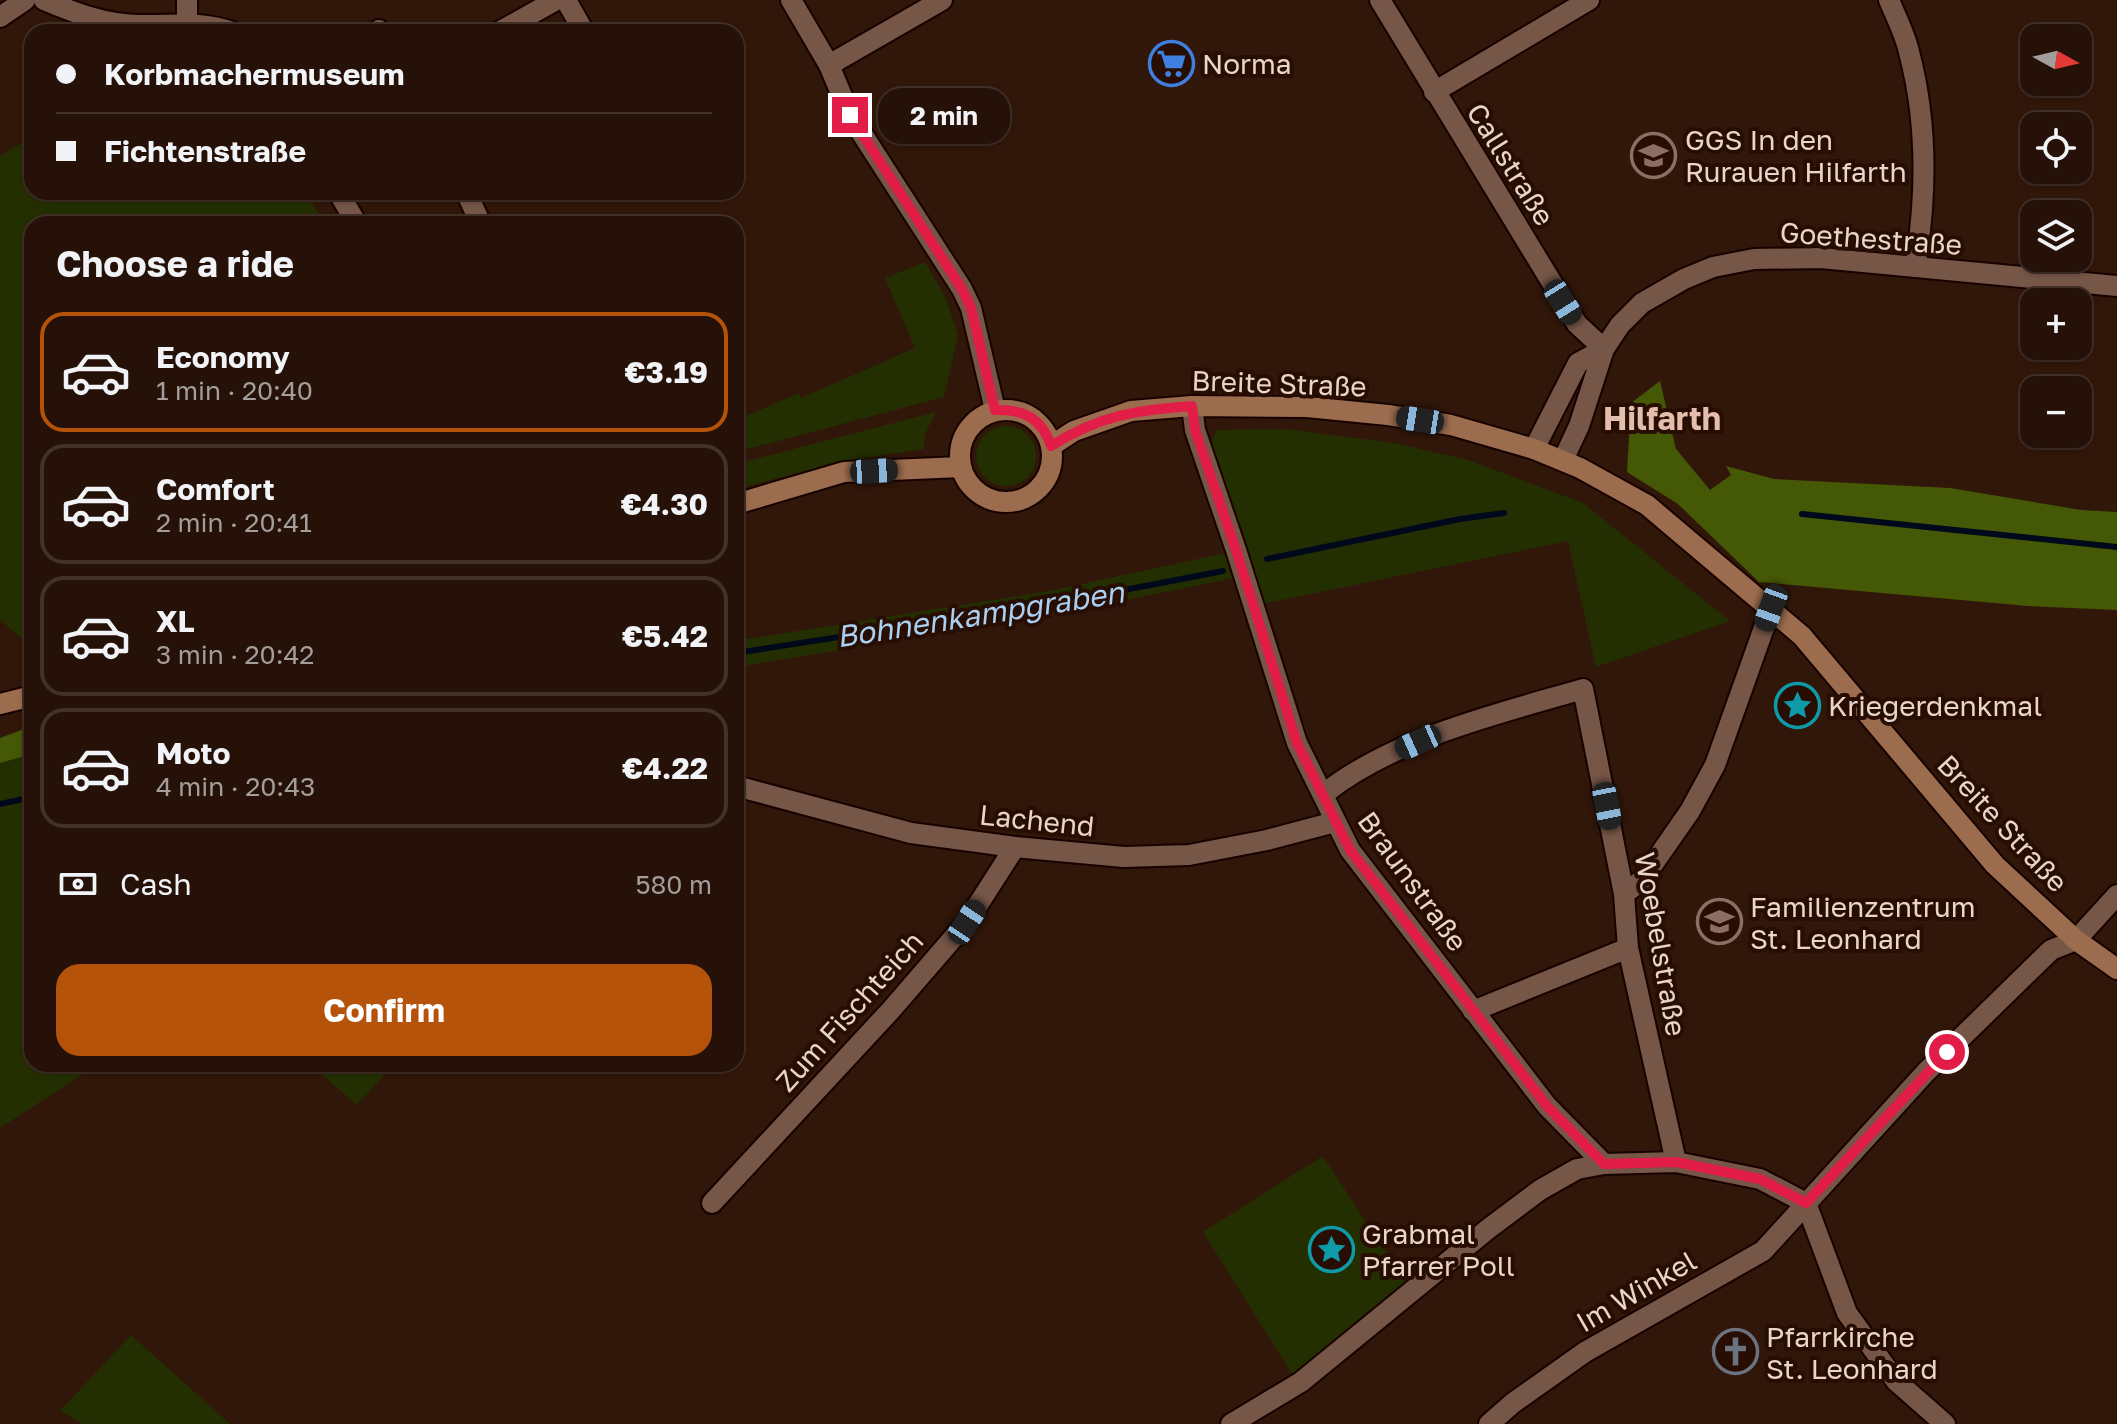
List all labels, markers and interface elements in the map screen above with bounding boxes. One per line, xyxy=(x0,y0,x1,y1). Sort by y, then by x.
north arrow xyxy=(2020,24,2092,96)
map controls xyxy=(2020,24,2092,448)
supermarket icon: Norma xyxy=(1147,39,1195,87)
place label: Norma xyxy=(1202,47,1292,80)
text: Korbmachermuseum xyxy=(104,56,404,92)
callout: 2 min xyxy=(878,87,1010,143)
route end xyxy=(832,97,868,133)
street label: Callstraße xyxy=(1461,97,1561,231)
text: 2 min xyxy=(910,100,978,131)
button: locate xyxy=(2020,112,2092,184)
place label: GGS In den Rurauen Hilfarth xyxy=(1685,123,1907,188)
school or university icon: GGS In den Rurauen Hilfarth xyxy=(1630,131,1678,179)
text: Fichtenstraße xyxy=(104,133,306,169)
button: layers xyxy=(2020,200,2092,272)
street label: Goethestraße xyxy=(1779,215,1963,261)
text: Choose a ride xyxy=(56,242,294,285)
car xyxy=(1540,275,1586,329)
button: + xyxy=(2020,288,2092,360)
icon: car xyxy=(60,336,132,408)
text: Economy xyxy=(156,339,290,375)
text: €3.19 xyxy=(624,354,708,390)
street label: Breite Straße xyxy=(1191,363,1367,403)
text: 1 min · 20:40 xyxy=(156,375,313,406)
button: − xyxy=(2020,376,2092,448)
district label: Hilfarth xyxy=(1603,399,1721,437)
car xyxy=(1394,404,1446,436)
car xyxy=(849,458,899,484)
icon: car xyxy=(60,468,132,540)
text: Comfort xyxy=(156,471,275,507)
text: €4.30 xyxy=(621,486,708,522)
text: 2 min · 20:41 xyxy=(156,507,312,538)
water label: Bohnenkampgraben xyxy=(834,573,1128,655)
car xyxy=(1752,581,1790,635)
icon: car xyxy=(60,600,132,672)
text: XL xyxy=(156,603,195,639)
text: €5.42 xyxy=(622,618,708,654)
text: 3 min · 20:42 xyxy=(156,639,314,670)
place icon: Kriegerdenkmal xyxy=(1773,681,1821,729)
place label: Kriegerdenkmal xyxy=(1828,689,2042,722)
car xyxy=(1391,721,1445,763)
icon: car xyxy=(60,732,132,804)
text: Moto xyxy=(156,735,231,771)
street label: Breite Straße xyxy=(1931,748,2075,898)
text: €4.22 xyxy=(622,750,708,786)
text: 4 min · 20:43 xyxy=(156,771,315,802)
car xyxy=(1591,780,1623,832)
street label: Lachend xyxy=(978,798,1096,842)
street label: Braunstraße xyxy=(1351,805,1475,957)
street label: Woebelstraße xyxy=(1629,849,1693,1039)
icon: cash xyxy=(56,862,100,906)
text: Cash xyxy=(120,866,192,902)
text: 580 m xyxy=(635,869,712,900)
place label: Familienzentrum St. Leonhard xyxy=(1750,890,1975,955)
car xyxy=(944,895,990,949)
school or university icon: Familienzentrum St. Leonhard xyxy=(1695,898,1743,946)
street label: Zum Fischteich xyxy=(769,924,929,1098)
button: Confirm xyxy=(56,964,712,1056)
route start xyxy=(1929,1034,1965,1070)
place label: Grabmal Pfarrer Poll xyxy=(1362,1217,1515,1282)
place icon: Grabmal Pfarrer Poll xyxy=(1307,1225,1355,1273)
street label: Im Winkel xyxy=(1570,1244,1702,1338)
place label: Pfarrkirche St. Leonhard xyxy=(1766,1320,1938,1385)
church icon: Pfarrkirche St. Leonhard xyxy=(1711,1328,1759,1376)

